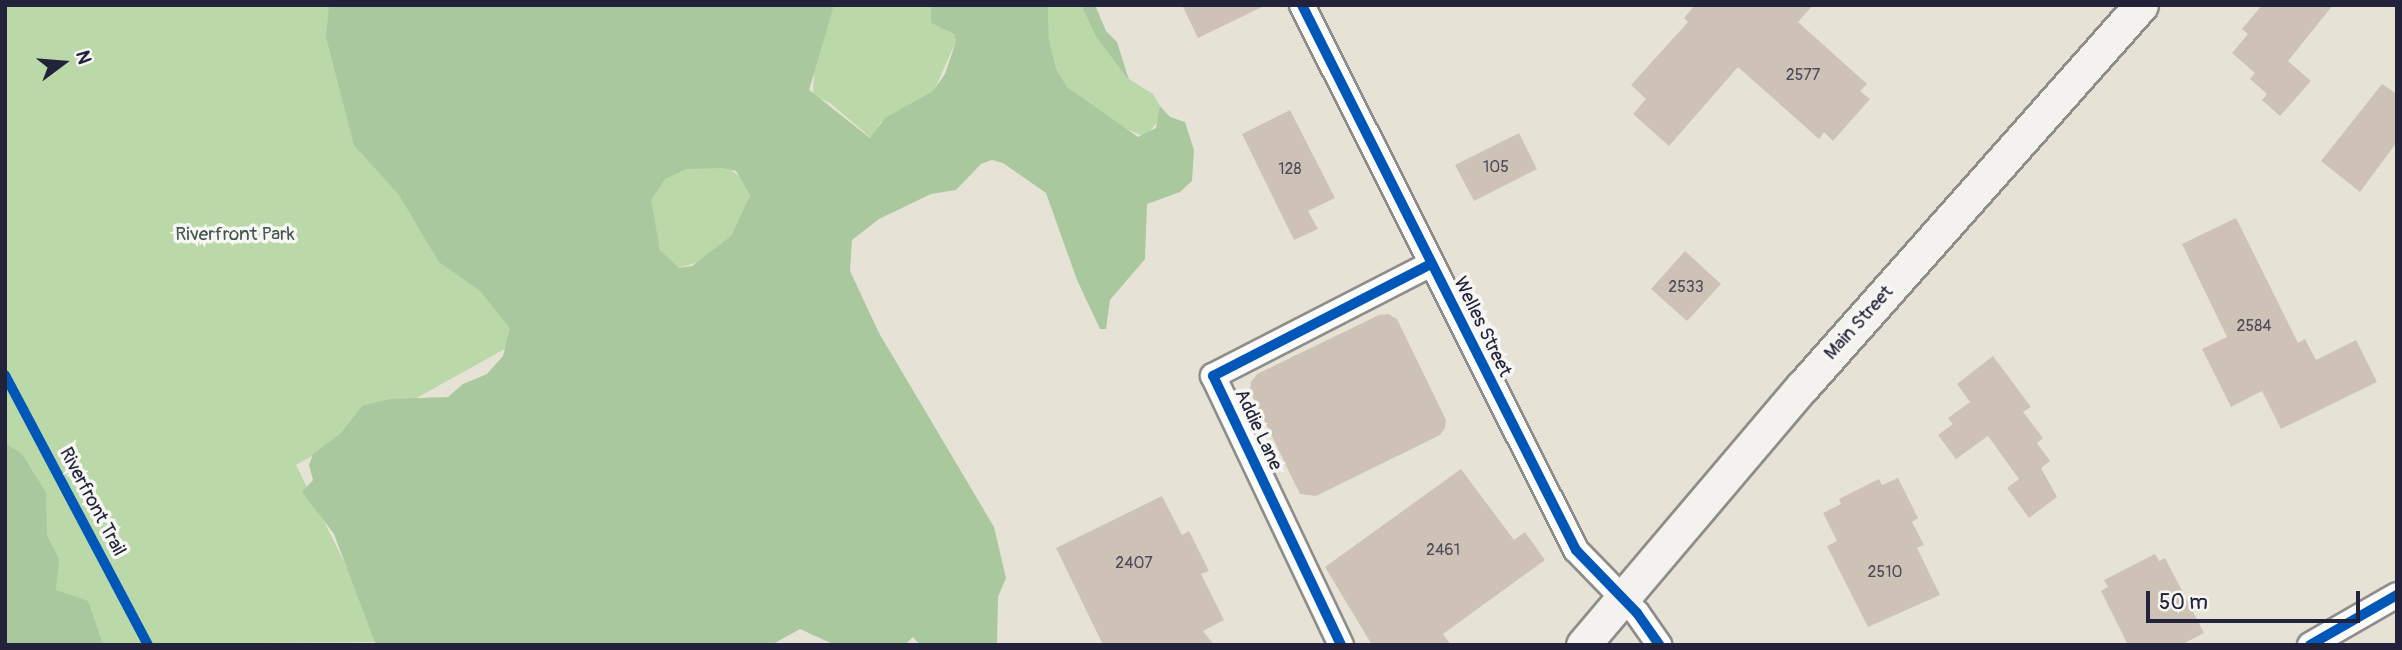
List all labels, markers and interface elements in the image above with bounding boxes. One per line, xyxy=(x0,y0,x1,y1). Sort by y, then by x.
north arrow xyxy=(28,28,98,98)
text: N xyxy=(70,48,96,67)
house number: 2577 xyxy=(1786,65,1820,85)
house number: 105 xyxy=(1483,157,1509,177)
house number: 128 xyxy=(1278,159,1302,179)
park label: Riverfront Park xyxy=(175,224,295,246)
street label: Welles Street xyxy=(1448,273,1516,381)
house number: 2533 xyxy=(1668,277,1704,297)
street label: Main Street xyxy=(1820,281,1898,365)
house number: 2584 xyxy=(2237,316,2271,336)
street label: Addie Lane xyxy=(1229,386,1287,474)
street label: Riverfront Trail xyxy=(54,444,130,560)
house number: 2461 xyxy=(1426,540,1460,560)
house number: 2407 xyxy=(1115,553,1153,573)
house number: 2510 xyxy=(1868,562,1902,582)
scale bar xyxy=(2150,576,2364,620)
text: 50 m xyxy=(2159,589,2208,616)

